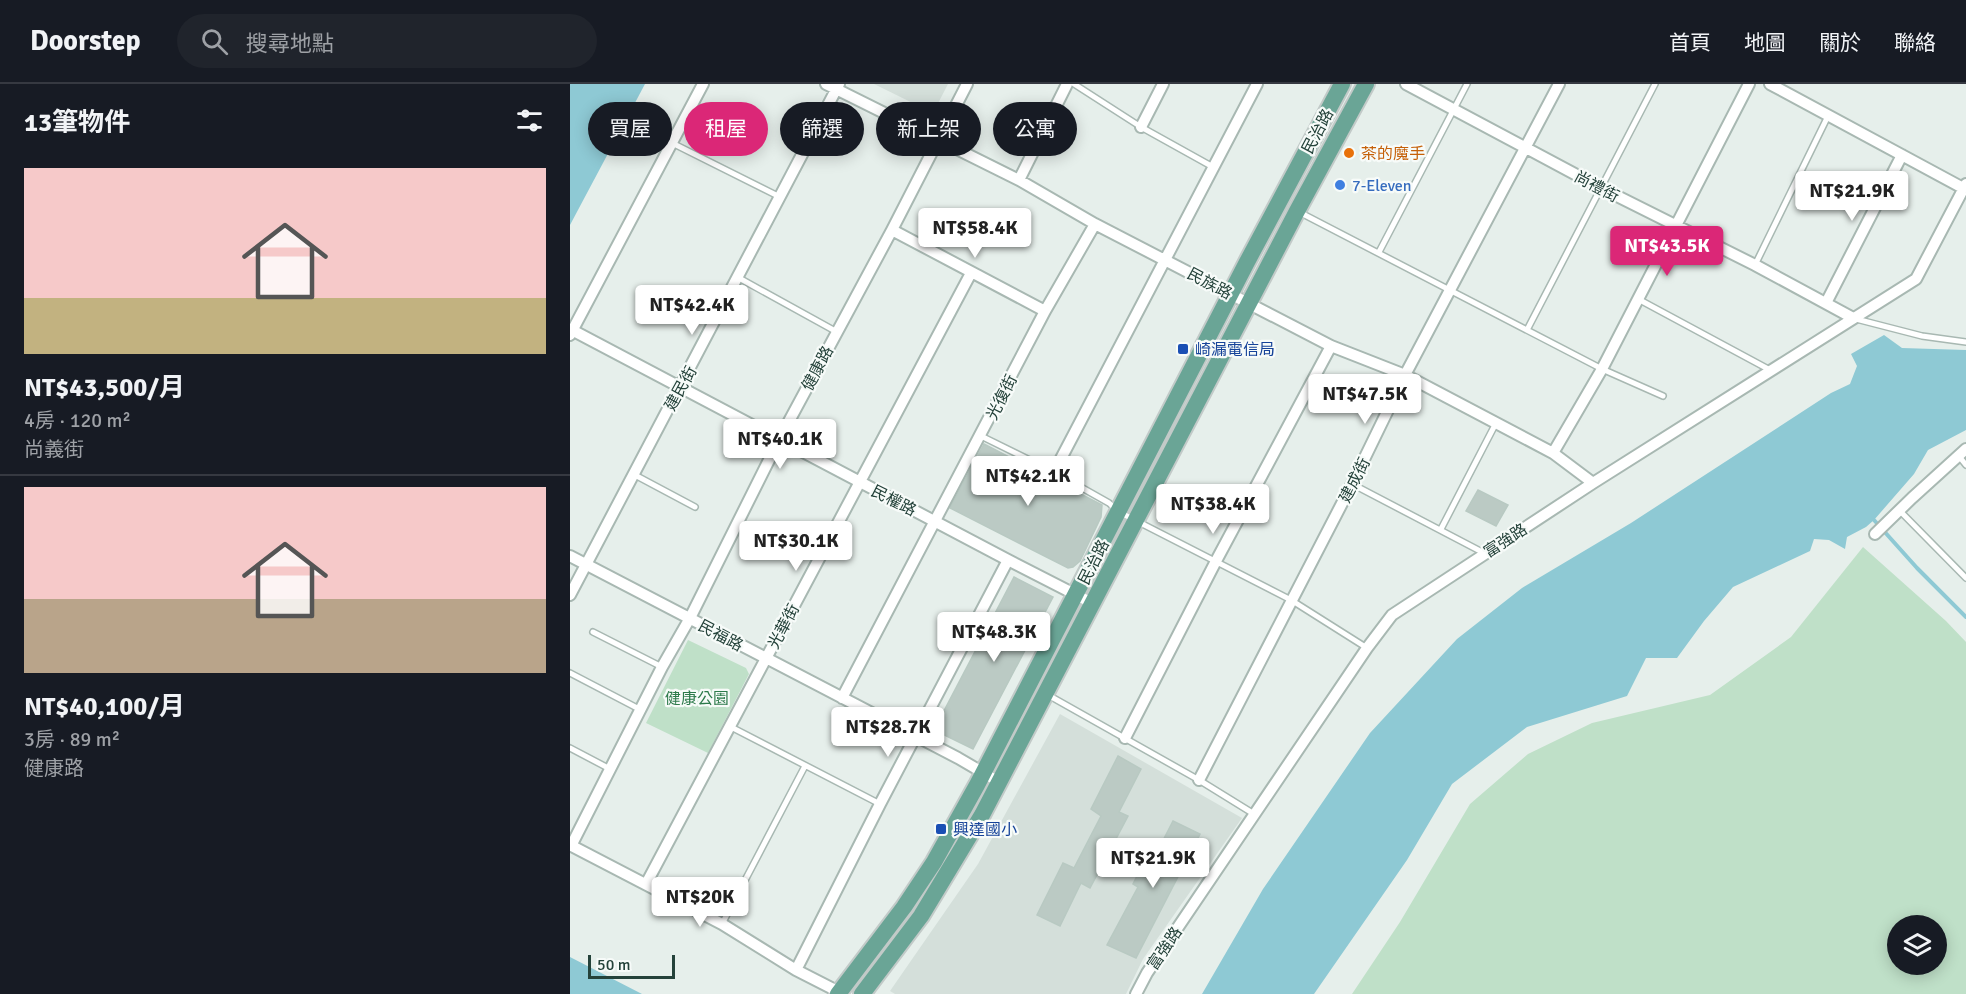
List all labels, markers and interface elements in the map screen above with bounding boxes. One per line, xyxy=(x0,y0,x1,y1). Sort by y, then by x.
search box xyxy=(177,14,597,68)
text: Doorstep xyxy=(30,24,141,58)
icon: search xyxy=(198,25,231,58)
text: 搜尋地點 xyxy=(246,30,334,57)
text: 首頁 xyxy=(1669,30,1711,56)
text: 地圖 xyxy=(1744,30,1786,56)
text: 關於 xyxy=(1819,30,1861,56)
text: 聯絡 xyxy=(1894,30,1936,56)
chip: 買屋 xyxy=(588,102,672,156)
chip: 租屋 xyxy=(684,102,768,156)
chip: 篩選 xyxy=(780,102,864,156)
chip: 新上架 xyxy=(876,102,981,156)
chip: 公寓 xyxy=(993,102,1077,156)
icon: filters xyxy=(513,104,546,137)
street label: 民治路 xyxy=(1298,106,1338,157)
text: 13筆物件 xyxy=(24,107,130,139)
place label: 茶的魔手 xyxy=(1361,144,1425,164)
marker: 茶的魔手 xyxy=(1342,146,1356,160)
street label: 尚禮街 xyxy=(1571,167,1622,207)
pin: NT$21.9K xyxy=(1790,171,1914,222)
place label: 7-Eleven xyxy=(1352,176,1411,196)
marker: 7-Eleven xyxy=(1333,178,1347,192)
text: NT$21.9K xyxy=(1809,178,1895,203)
icon: home xyxy=(231,207,339,315)
pin: NT$58.4K xyxy=(913,208,1037,259)
text: NT$58.4K xyxy=(932,215,1018,240)
pin: NT$43.5K xyxy=(1605,226,1729,277)
text: NT$43.5K xyxy=(1624,233,1710,258)
street label: 民族路 xyxy=(1184,264,1235,304)
pin: NT$42.4K xyxy=(630,285,754,336)
text: NT$42.4K xyxy=(649,292,735,317)
place label: 崎漏電信局 xyxy=(1195,340,1275,360)
marker: 崎漏電信局 xyxy=(1176,342,1190,356)
street label: 健康路 xyxy=(798,343,838,394)
street label: 建民街 xyxy=(660,363,701,414)
text: NT$43,500/月 xyxy=(24,372,185,404)
street label: 光復街 xyxy=(982,372,1022,423)
pin: NT$47.5K xyxy=(1303,374,1427,425)
text: NT$47.5K xyxy=(1322,381,1408,406)
text: 4房 · 120 m² xyxy=(24,408,131,433)
pin: NT$40.1K xyxy=(718,419,842,470)
text: NT$40.1K xyxy=(737,426,823,451)
text: 尚義街 xyxy=(24,437,84,462)
street label: 建成街 xyxy=(1335,455,1375,506)
pin: NT$42.1K xyxy=(966,456,1090,507)
text: NT$42.1K xyxy=(985,463,1071,488)
street label: 民權路 xyxy=(868,481,919,521)
pin: NT$38.4K xyxy=(1151,484,1275,535)
text: NT$38.4K xyxy=(1170,491,1256,516)
street label: 富強路 xyxy=(1480,519,1531,562)
pin: NT$30.1K xyxy=(734,521,858,572)
icon: home xyxy=(231,526,339,634)
text: NT$30.1K xyxy=(753,528,839,553)
street label: 民治路 xyxy=(1074,537,1114,588)
street label: 光華街 xyxy=(764,601,804,652)
pin: NT$48.3K xyxy=(932,612,1056,663)
street label: 民福路 xyxy=(695,616,746,656)
text: NT$48.3K xyxy=(951,619,1037,644)
park label: 健康公園 xyxy=(665,689,729,709)
text: NT$40,100/月 xyxy=(24,691,185,723)
pin: NT$28.7K xyxy=(826,707,950,758)
text: NT$28.7K xyxy=(845,714,931,739)
text: 3房 · 89 m² xyxy=(24,727,120,752)
text: 健康路 xyxy=(24,756,84,781)
place label: 興達國小 xyxy=(953,820,1017,840)
marker: 興達國小 xyxy=(934,822,948,836)
pin: NT$21.9K xyxy=(1091,838,1215,889)
text: NT$21.9K xyxy=(1110,845,1196,870)
pin: NT$20K xyxy=(651,877,749,928)
text: NT$20K xyxy=(666,884,734,909)
map controls xyxy=(1887,915,1947,975)
button: layers xyxy=(1887,915,1947,975)
street label: 富強路 xyxy=(1143,923,1187,974)
scale bar xyxy=(588,952,675,980)
text: 50 m xyxy=(597,955,631,975)

